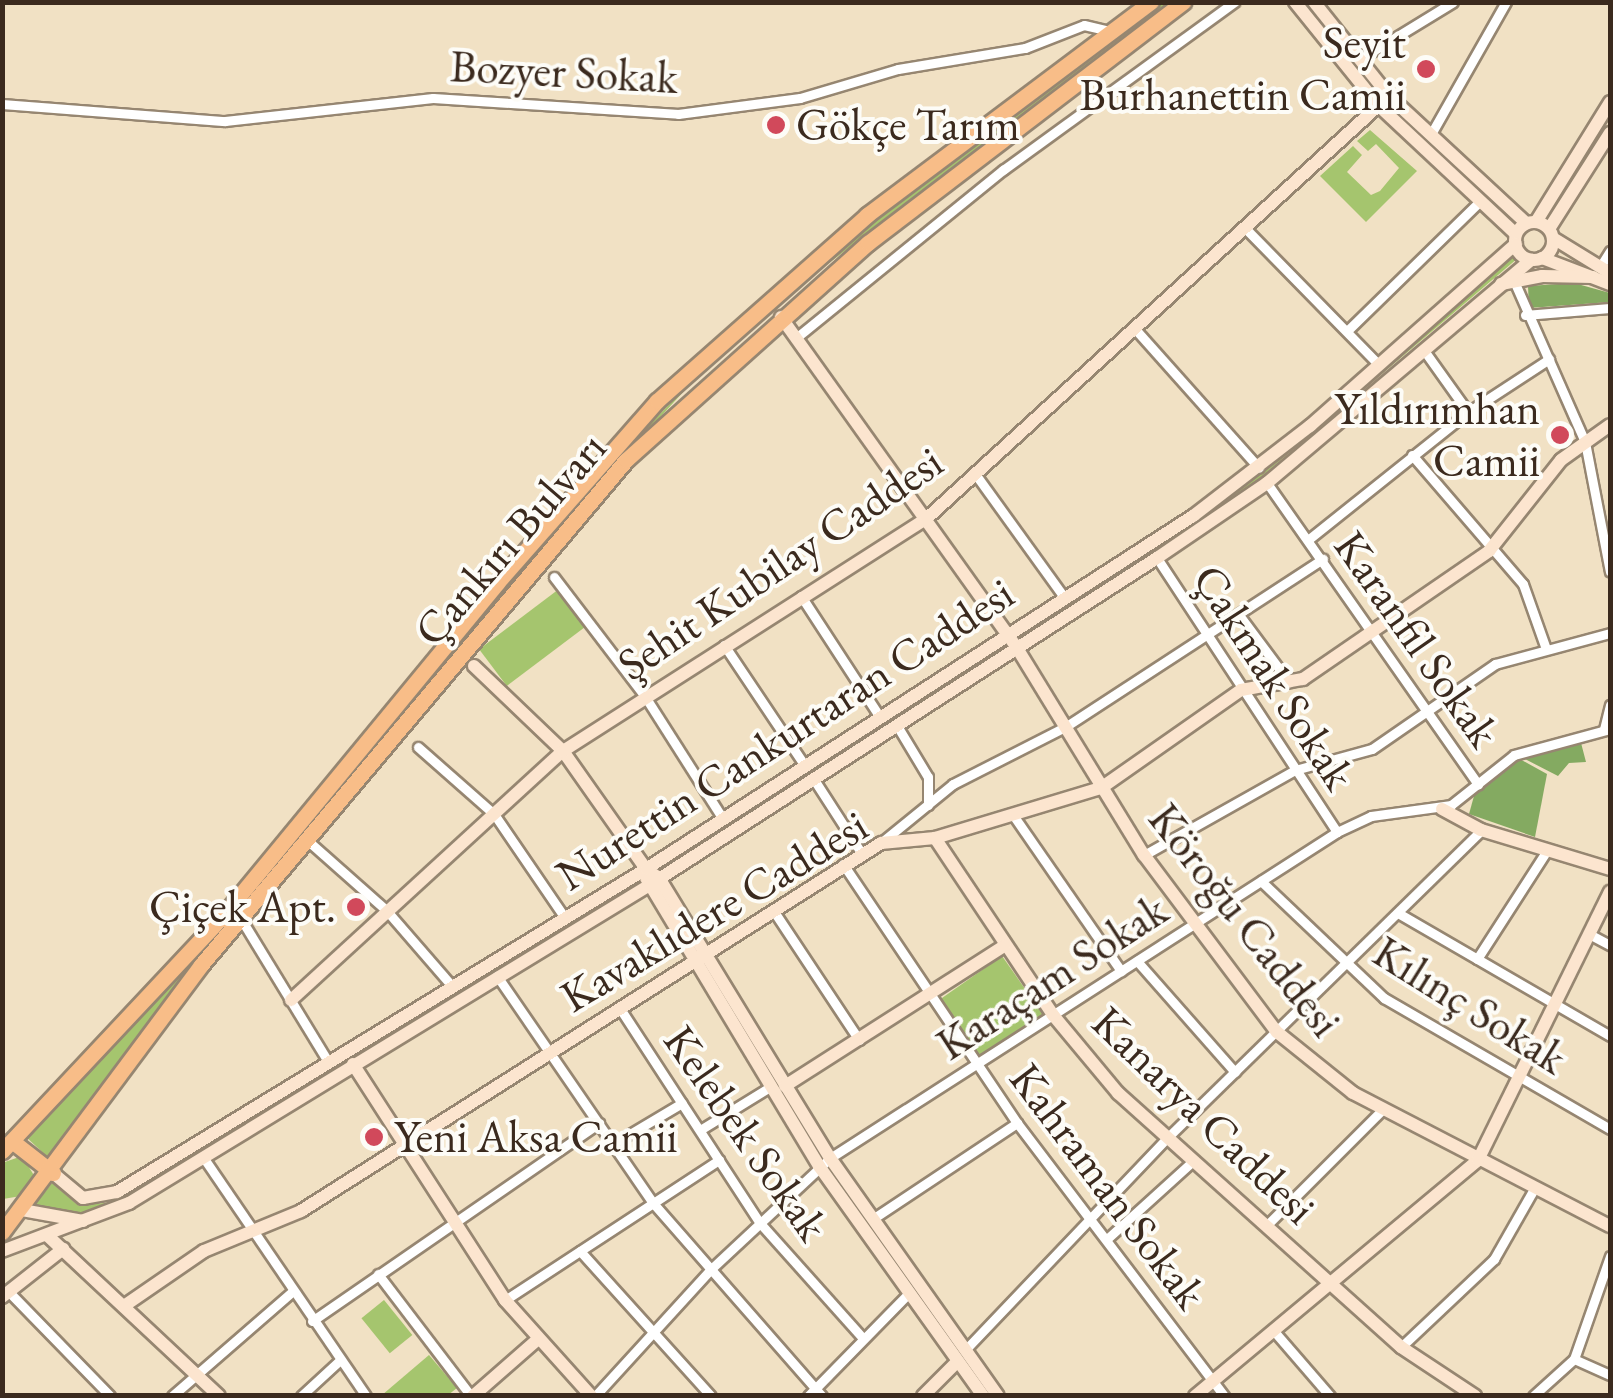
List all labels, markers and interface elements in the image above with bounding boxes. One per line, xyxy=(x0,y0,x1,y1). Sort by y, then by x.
place label: Seyit Burhanettin Camii xyxy=(1079,16,1406,122)
street label: Bozyer Sokak xyxy=(449,39,679,105)
marker: Seyit Burhanettin Camii xyxy=(1415,58,1437,80)
place label: Gökçe Tarım xyxy=(796,98,1020,152)
marker: Gökçe Tarım xyxy=(765,114,787,136)
place label: Yıldırımhan Camii xyxy=(1334,382,1540,488)
street label: Çankırı Bulvarı xyxy=(403,421,617,657)
marker: Yıldırımhan Camii xyxy=(1549,424,1571,446)
street label: Şehit Kubilay Caddesi xyxy=(607,434,953,692)
street label: Karanfil Sokak xyxy=(1323,521,1511,757)
street label: Çakmak Sokak xyxy=(1181,555,1367,799)
street label: Nurettin Cankurtaran Caddesi xyxy=(546,566,1024,902)
street label: Köroğu Caddesi xyxy=(1137,793,1353,1047)
street label: Kavaklıdere Caddesi xyxy=(551,798,877,1024)
place label: Çiçek Apt. xyxy=(149,880,336,934)
street label: Karaçam Sokak xyxy=(927,882,1177,1072)
marker: Çiçek Apt. xyxy=(345,896,367,918)
street label: Kılınç Sokak xyxy=(1364,925,1576,1085)
street label: Kanarya Caddesi xyxy=(1081,995,1327,1235)
street label: Kelebek Sokak xyxy=(652,1015,840,1251)
street label: Kahraman Sokak xyxy=(998,1053,1218,1319)
place label: Yeni Aksa Camii xyxy=(394,1110,678,1164)
marker: Yeni Aksa Camii xyxy=(363,1126,385,1148)

